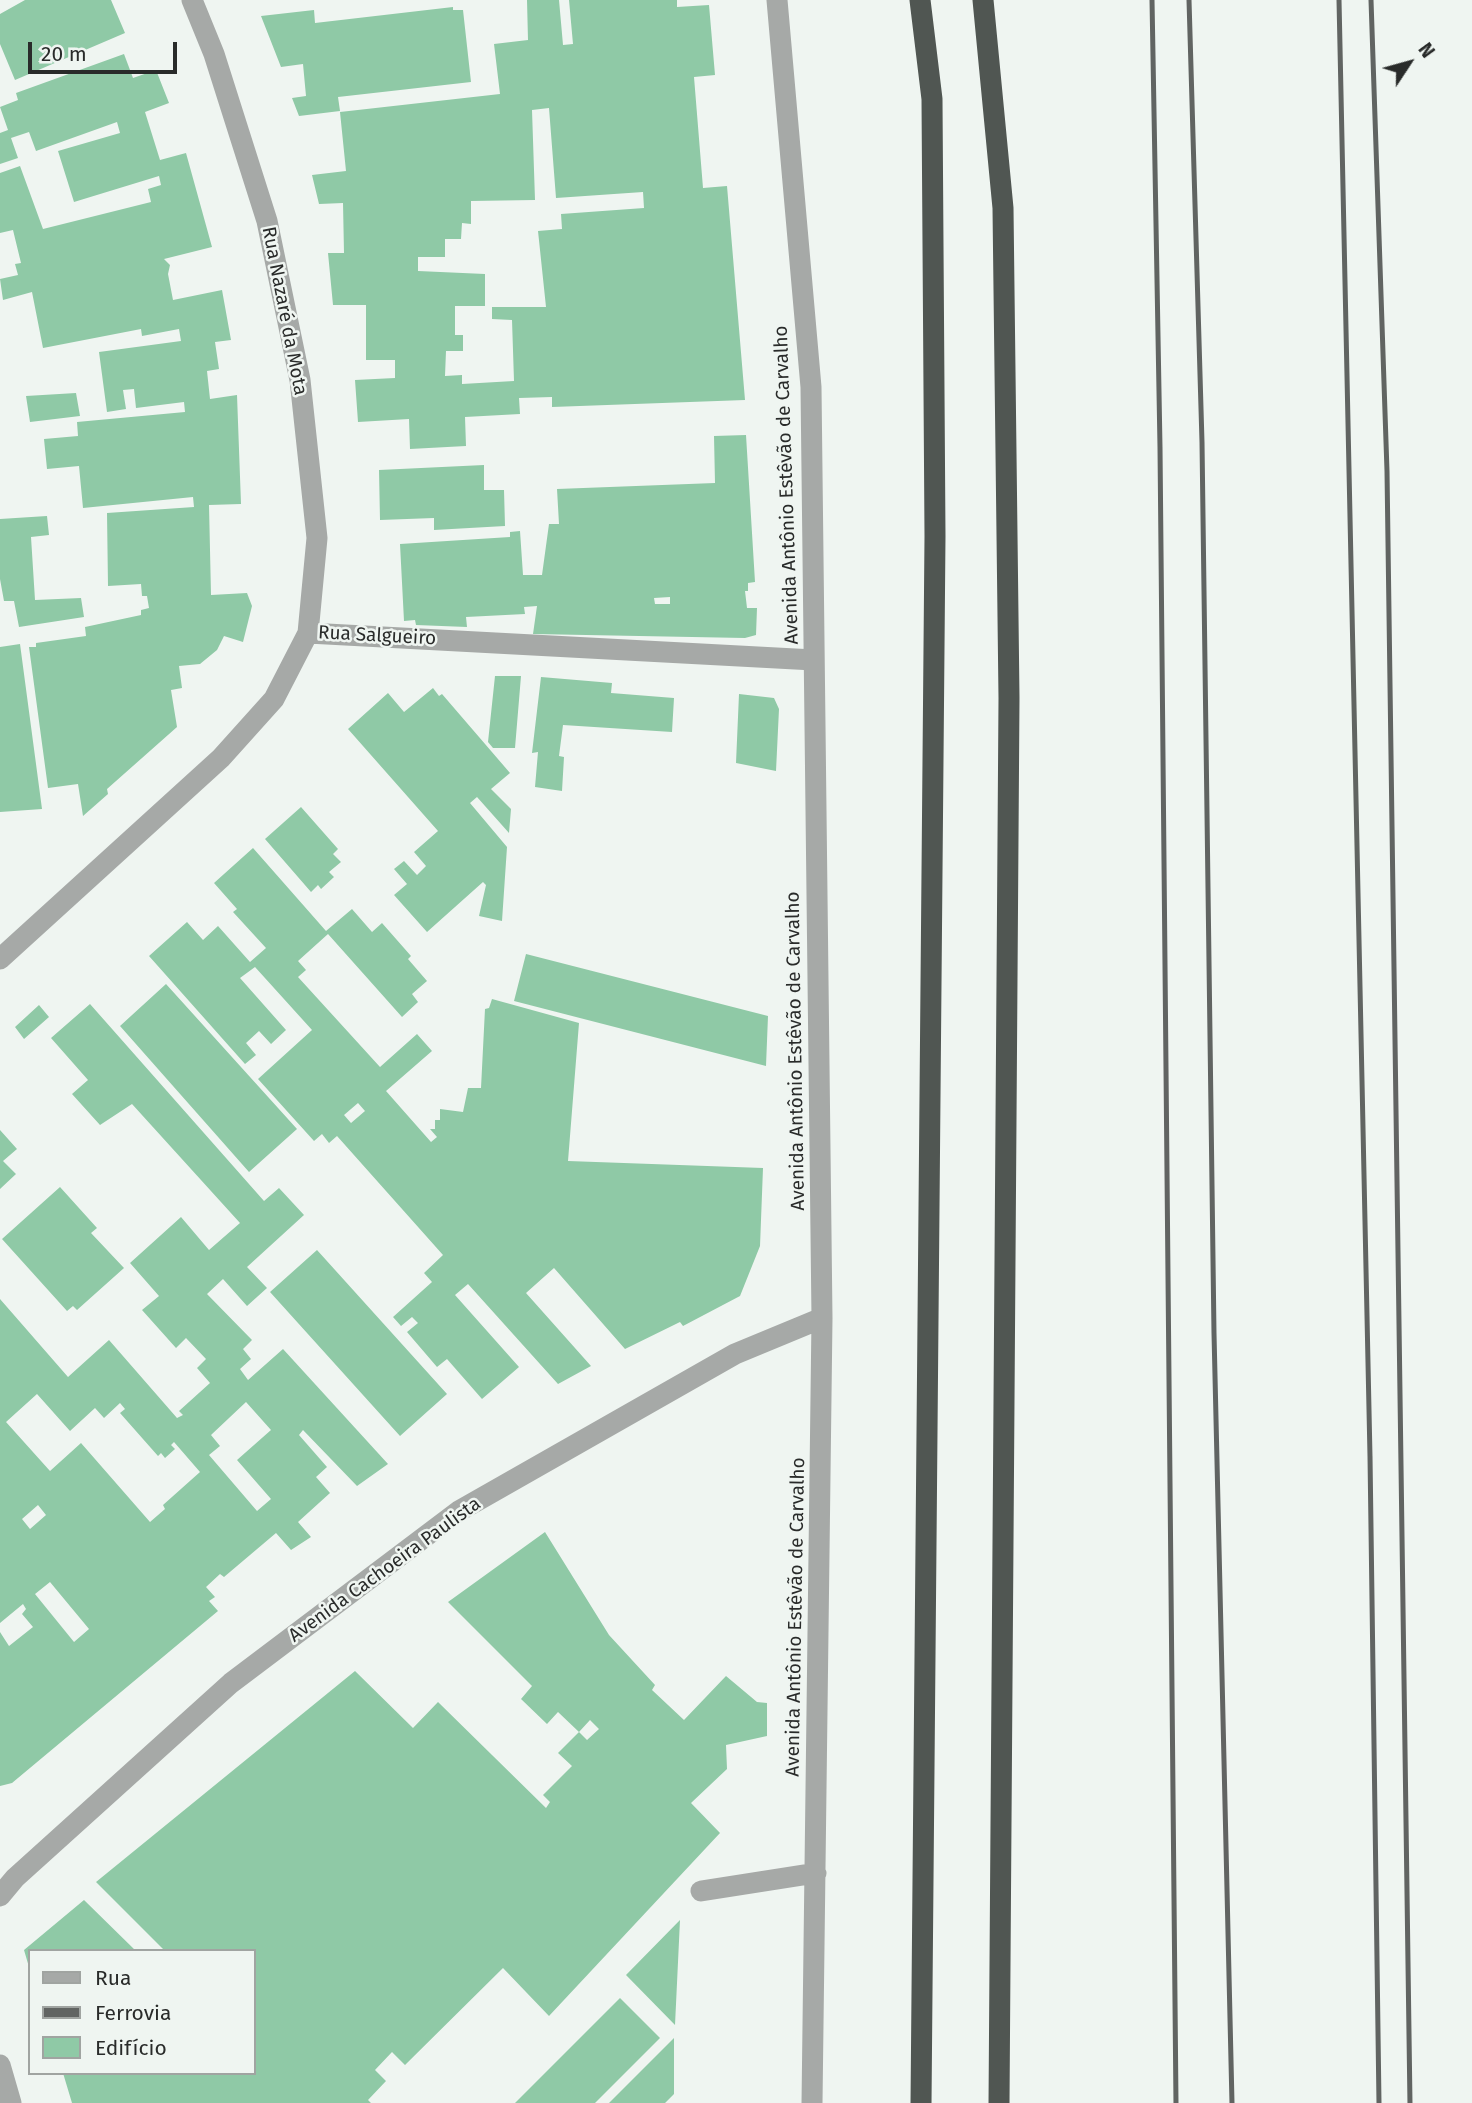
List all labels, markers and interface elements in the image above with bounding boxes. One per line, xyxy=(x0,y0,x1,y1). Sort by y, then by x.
scale bar xyxy=(32,28,180,72)
north arrow xyxy=(1374,28,1444,98)
text: N xyxy=(1413,38,1439,62)
text: 20 m xyxy=(41,41,87,67)
street label: Rua Nazaré da Mota xyxy=(256,225,312,397)
street label: Avenida Antônio Estêvão de Carvalho xyxy=(770,325,804,645)
street label: Rua Salgueiro xyxy=(317,622,437,650)
street label: Avenida Antônio Estêvão de Carvalho xyxy=(782,891,810,1211)
street label: Avenida Antônio Estêvão de Carvalho xyxy=(782,1457,810,1777)
street label: Avenida Cachoeira Paulista xyxy=(285,1493,485,1647)
legend xyxy=(28,1949,256,2075)
text: Rua xyxy=(95,1965,131,1991)
text: Ferrovia xyxy=(95,2000,171,2026)
text: Edifício xyxy=(95,2035,167,2061)

